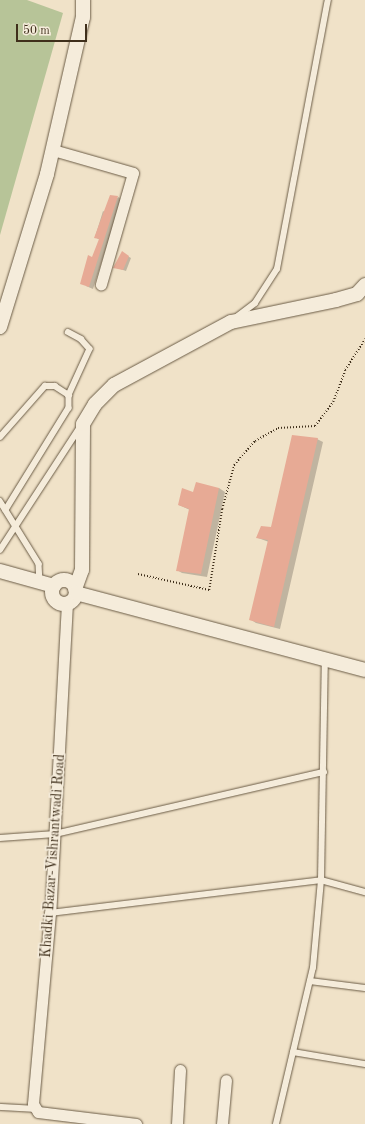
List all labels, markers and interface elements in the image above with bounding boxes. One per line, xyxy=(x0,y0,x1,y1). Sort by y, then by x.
scale bar xyxy=(18,16,89,42)
text: 50 m xyxy=(23,25,50,37)
street label: Khadki Bazar-Vishrantwadi Road xyxy=(37,754,69,958)

